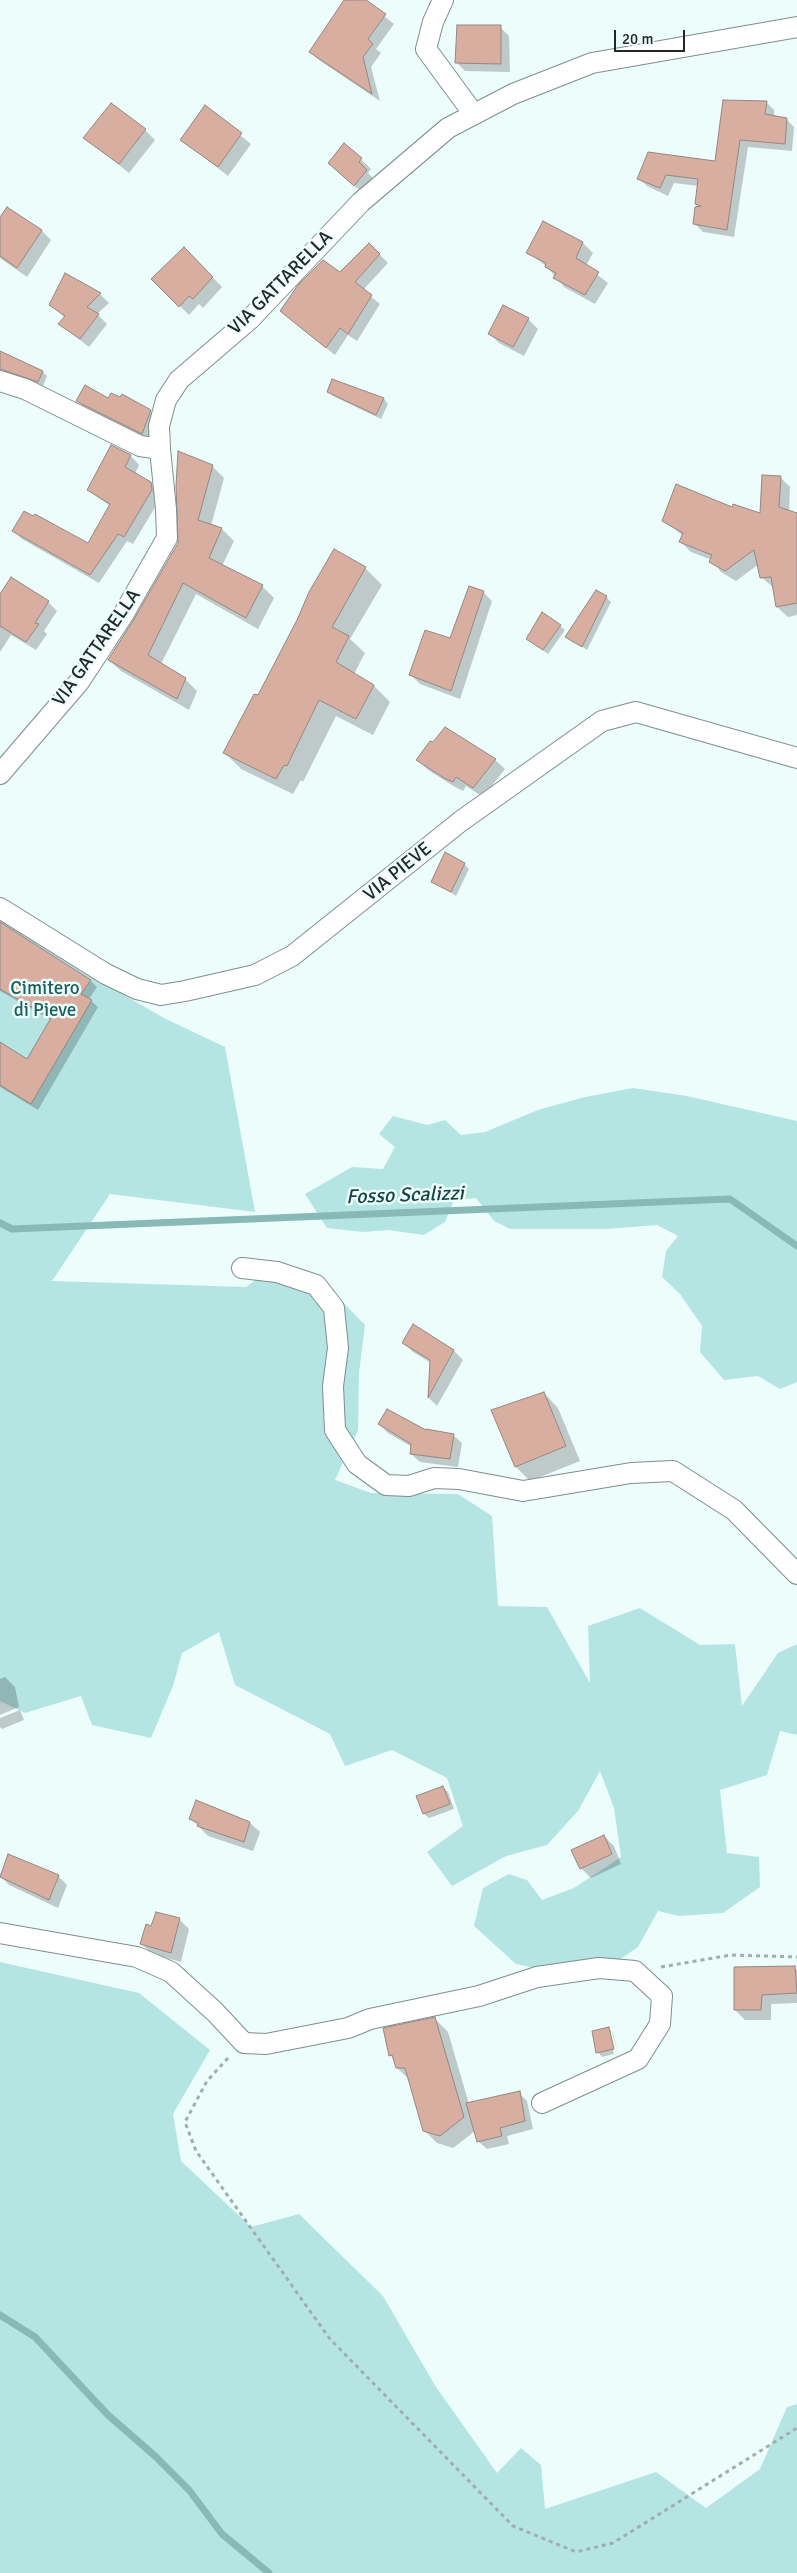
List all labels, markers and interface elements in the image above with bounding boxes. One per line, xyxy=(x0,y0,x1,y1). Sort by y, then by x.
scale bar xyxy=(617,20,688,52)
text: 20 m xyxy=(622,30,653,48)
street label: VIA GATTARELLA xyxy=(224,226,338,340)
street label: VIA GATTARELLA xyxy=(48,585,146,711)
street label: VIA PIEVE xyxy=(359,838,437,906)
park label: Cimitero di Pieve xyxy=(10,978,80,1022)
water label: Fosso Scalizzi xyxy=(346,1182,464,1210)

